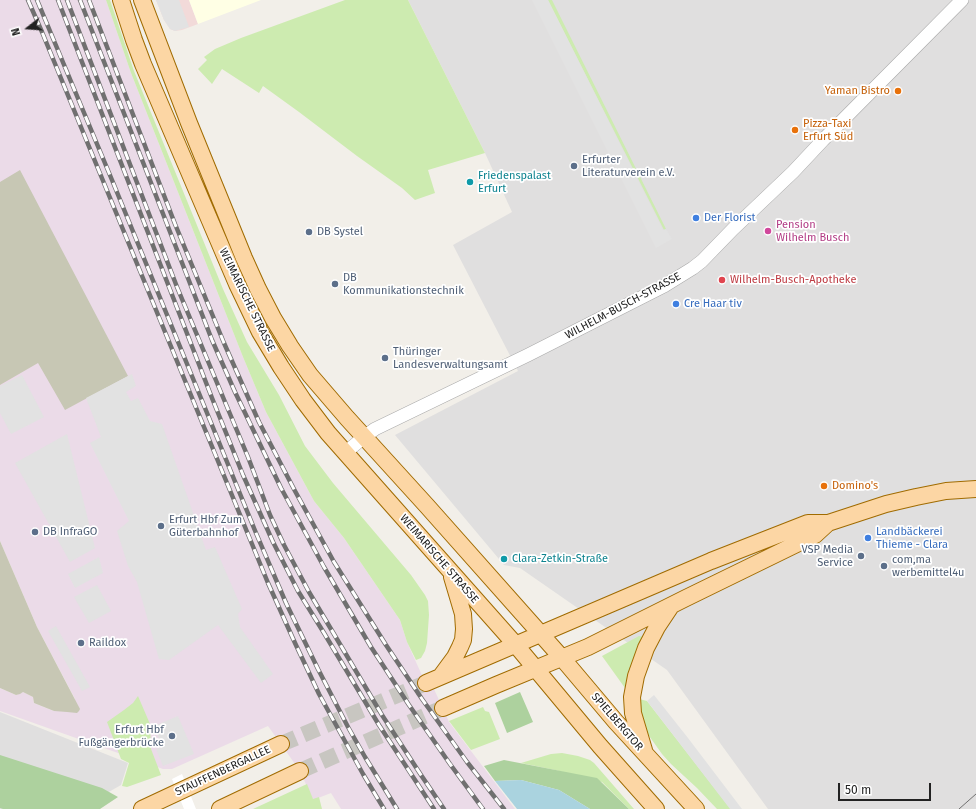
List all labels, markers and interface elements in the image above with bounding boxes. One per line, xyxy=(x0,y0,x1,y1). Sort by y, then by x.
north arrow xyxy=(8,8,48,48)
text: N xyxy=(9,26,23,37)
place label: Yaman Bistro xyxy=(825,84,890,98)
marker: Yaman Bistro xyxy=(893,86,903,96)
place label: Pizza-Taxi Erfurt Süd xyxy=(803,117,853,143)
marker: Pizza-Taxi Erfurt Süd xyxy=(790,125,800,135)
place label: Erfurter Literaturverein e.V. xyxy=(582,153,675,179)
marker: Erfurter Literaturverein e.V. xyxy=(569,161,579,171)
place label: Friedenspalast Erfurt xyxy=(478,169,551,195)
marker: Friedenspalast Erfurt xyxy=(465,177,475,187)
place label: Der Florist xyxy=(704,211,756,225)
marker: Der Florist xyxy=(691,213,701,223)
place label: Pension Wilhelm Busch xyxy=(776,218,849,244)
place label: DB Systel xyxy=(317,225,363,239)
marker: Pension Wilhelm Busch xyxy=(763,226,773,236)
marker: DB Systel xyxy=(304,227,314,237)
street label: WEIMARISCHE STRASSE xyxy=(216,246,278,354)
street label: WILHELM-BUSCH-STRASSE xyxy=(563,270,683,342)
place label: DB Kommunikationstechnik xyxy=(343,271,464,297)
place label: Wilhelm-Busch-Apotheke xyxy=(730,273,856,287)
marker: Wilhelm-Busch-Apotheke xyxy=(717,275,727,285)
marker: DB Kommunikationstechnik xyxy=(330,279,340,289)
place label: Cre Haar tiv xyxy=(684,297,742,311)
marker: Cre Haar tiv xyxy=(671,299,681,309)
place label: Thüringer Landesverwaltungsamt xyxy=(393,345,508,371)
marker: Thüringer Landesverwaltungsamt xyxy=(380,353,390,363)
place label: Domino's xyxy=(832,479,878,493)
marker: Domino's xyxy=(819,481,829,491)
street label: WEIMARISCHE STRASSE xyxy=(397,512,481,606)
place label: Erfurt Hbf Zum Güterbahnhof xyxy=(169,513,242,539)
marker: Erfurt Hbf Zum Güterbahnhof xyxy=(156,521,166,531)
place label: DB InfraGO xyxy=(43,525,97,539)
place label: Landbäckerei Thieme - Clara xyxy=(876,525,948,551)
marker: DB InfraGO xyxy=(30,527,40,537)
marker: Landbäckerei Thieme - Clara xyxy=(863,533,873,543)
place label: VSP Media Service xyxy=(802,543,853,569)
marker: VSP Media Service xyxy=(856,551,866,561)
place label: Clara-Zetkin-Straße xyxy=(512,552,608,566)
place label: com,ma werbemittel4u xyxy=(892,553,964,579)
marker: Clara-Zetkin-Straße xyxy=(499,554,509,564)
marker: com,ma werbemittel4u xyxy=(879,561,889,571)
place label: Raildox xyxy=(89,636,126,650)
marker: Raildox xyxy=(76,638,86,648)
street label: SPIELBERGTOR xyxy=(588,690,646,754)
place label: Erfurt Hbf Fußgängerbrücke xyxy=(78,723,164,749)
marker: Erfurt Hbf Fußgängerbrücke xyxy=(167,731,177,741)
street label: STAUFFENBERGALLEE xyxy=(173,743,273,799)
scale bar xyxy=(840,775,933,801)
text: 50 m xyxy=(845,783,871,797)

